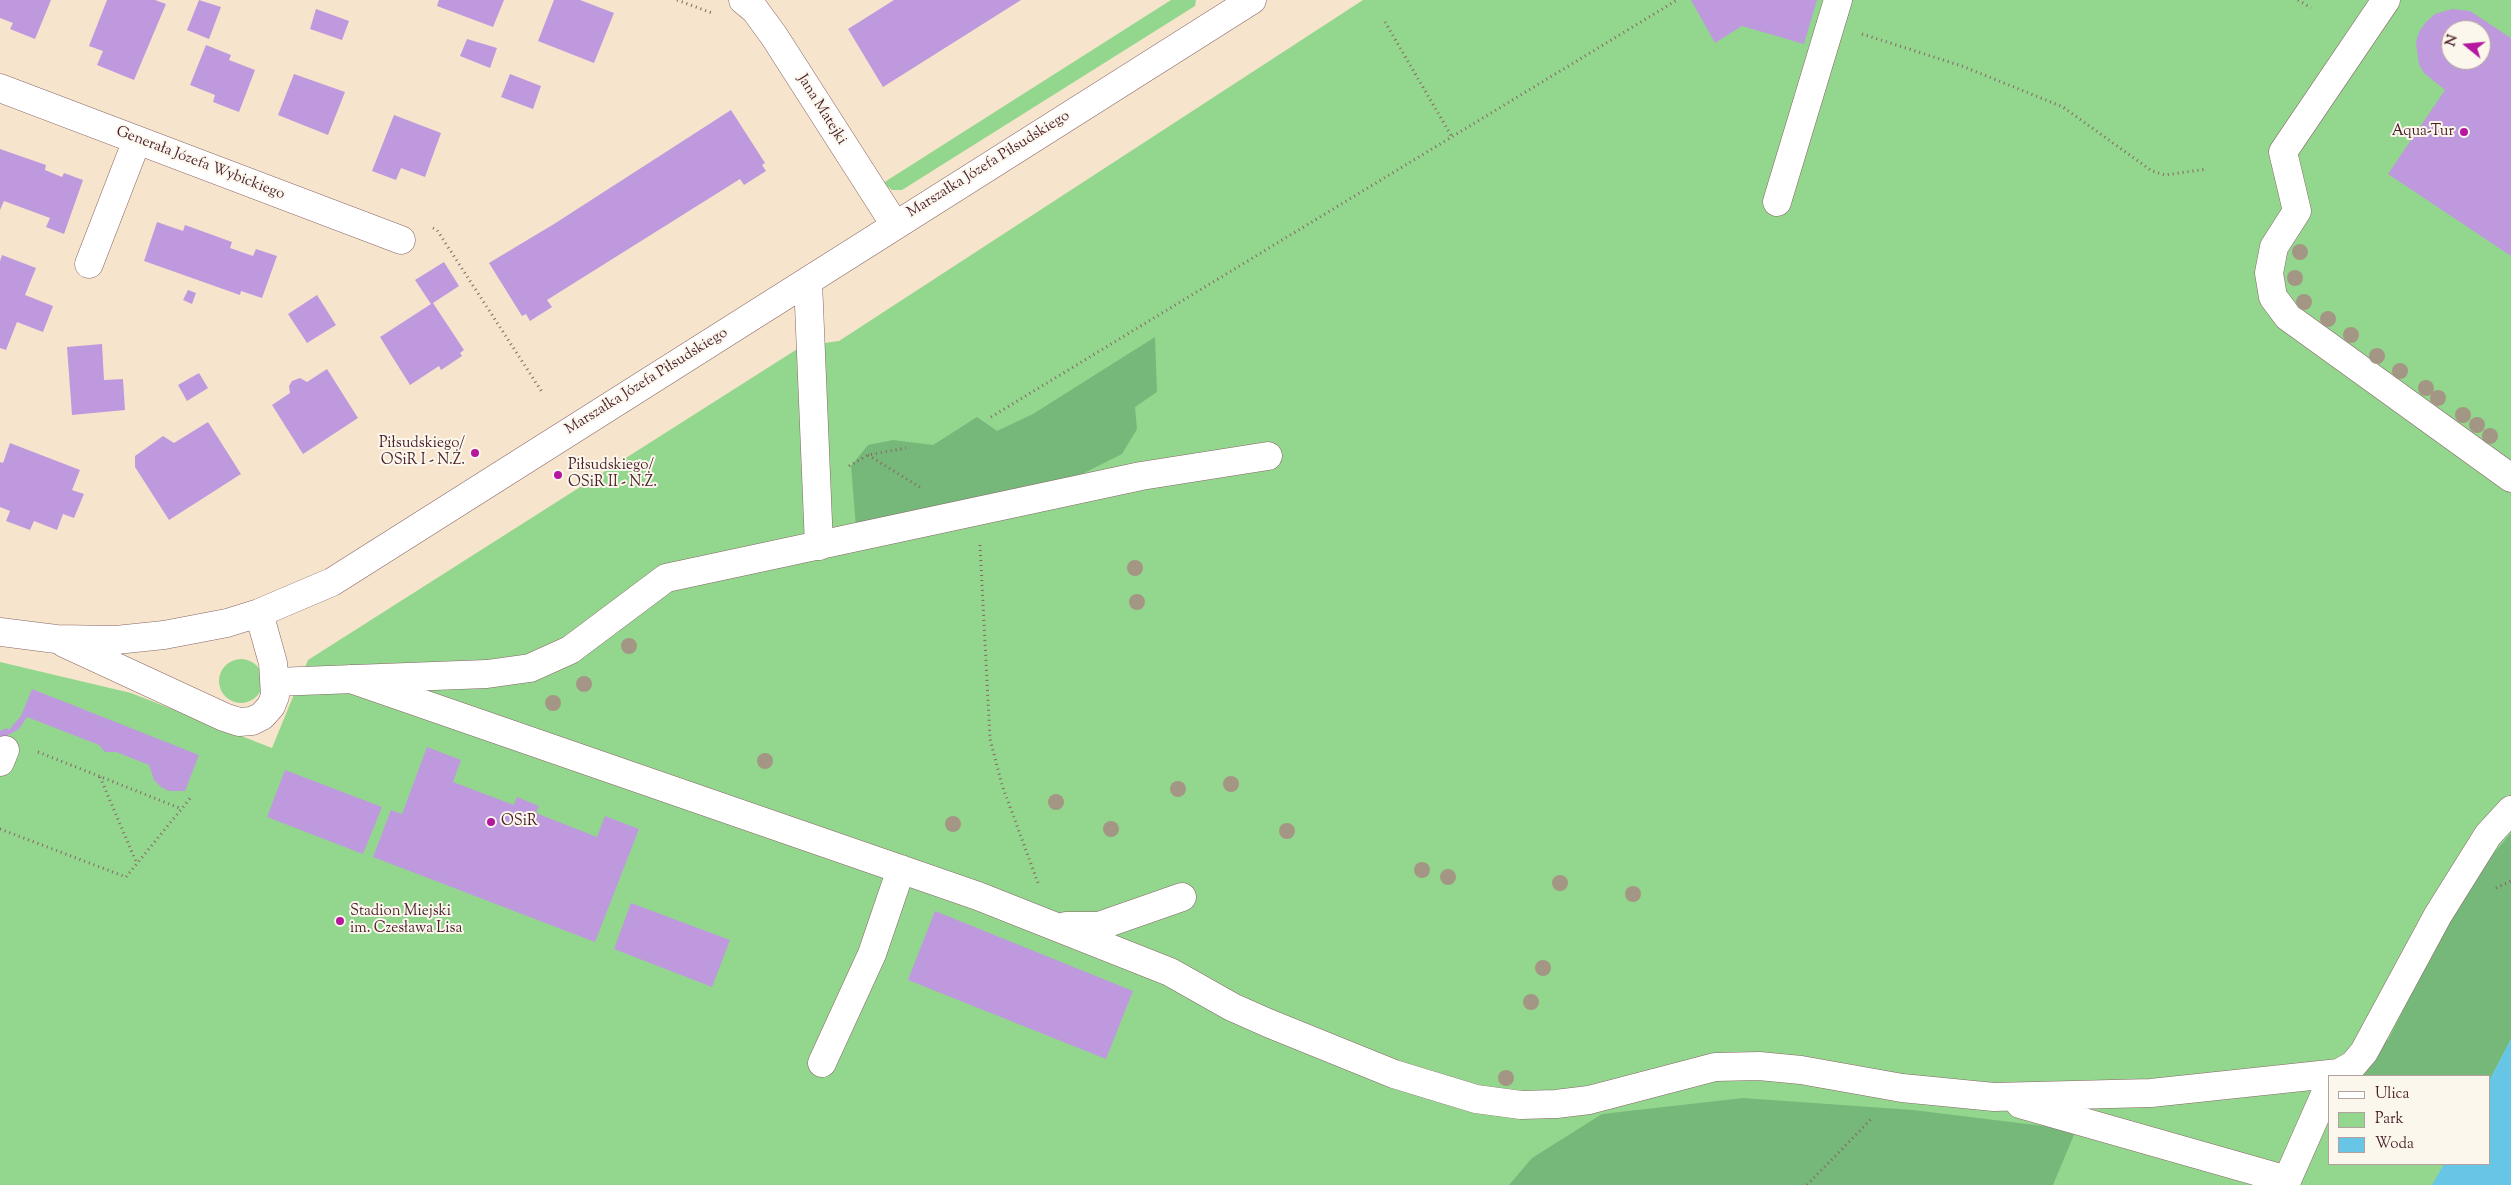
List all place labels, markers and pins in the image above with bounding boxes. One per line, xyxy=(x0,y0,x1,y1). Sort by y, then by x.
place label: Aqua-Tur xyxy=(2392,123,2454,141)
marker: Aqua-Tur xyxy=(2458,126,2470,138)
place label: Piłsudskiego/ OSiR I - N.Ż. xyxy=(379,435,465,470)
marker: Piłsudskiego/ OSiR I - N.Ż. xyxy=(469,447,481,459)
place label: Piłsudskiego/ OSiR II - N.Ż. xyxy=(568,457,657,492)
marker: Piłsudskiego/ OSiR II - N.Ż. xyxy=(552,469,564,481)
place label: OSiR xyxy=(501,813,538,831)
marker: OSiR xyxy=(485,816,497,828)
place label: Stadion Miejski im. Czesława Lisa xyxy=(350,903,462,938)
marker: Stadion Miejski im. Czesława Lisa xyxy=(334,915,346,927)

